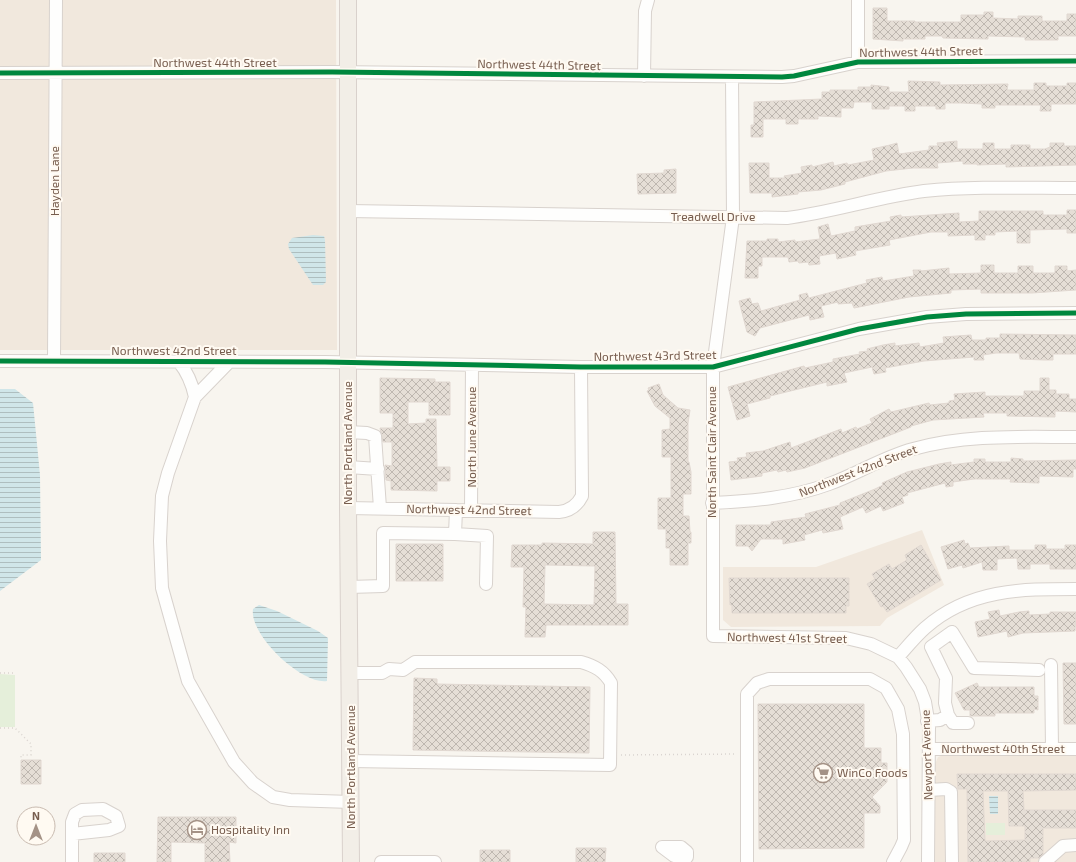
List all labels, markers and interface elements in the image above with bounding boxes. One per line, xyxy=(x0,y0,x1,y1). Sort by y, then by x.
street label: Northwest 44th Street xyxy=(859,43,983,59)
street label: Northwest 44th Street xyxy=(153,55,277,69)
street label: Northwest 44th Street xyxy=(477,56,601,72)
street label: Hayden Lane xyxy=(47,146,61,216)
street label: Treadwell Drive xyxy=(671,209,755,223)
street label: Northwest 42nd Street xyxy=(111,343,237,357)
street label: Northwest 43rd Street xyxy=(593,347,717,363)
street label: North Portland Avenue xyxy=(340,381,354,505)
street label: North June Avenue xyxy=(464,386,478,488)
street label: North Saint Clair Avenue xyxy=(704,386,718,518)
street label: Northwest 42nd Street xyxy=(797,441,919,499)
street label: Northwest 42nd Street xyxy=(406,501,532,517)
street label: Northwest 41st Street xyxy=(727,629,848,645)
street label: North Portland Avenue xyxy=(343,705,357,829)
street label: Newport Avenue xyxy=(917,710,935,801)
street label: Northwest 40th Street xyxy=(941,741,1065,755)
supermarket icon: WinCo Foods xyxy=(812,762,834,784)
place label: WinCo Foods xyxy=(837,765,908,779)
north arrow xyxy=(16,806,56,846)
text: N xyxy=(32,809,40,822)
hotel icon: Hospitality Inn xyxy=(186,819,208,841)
place label: Hospitality Inn xyxy=(211,822,290,836)

